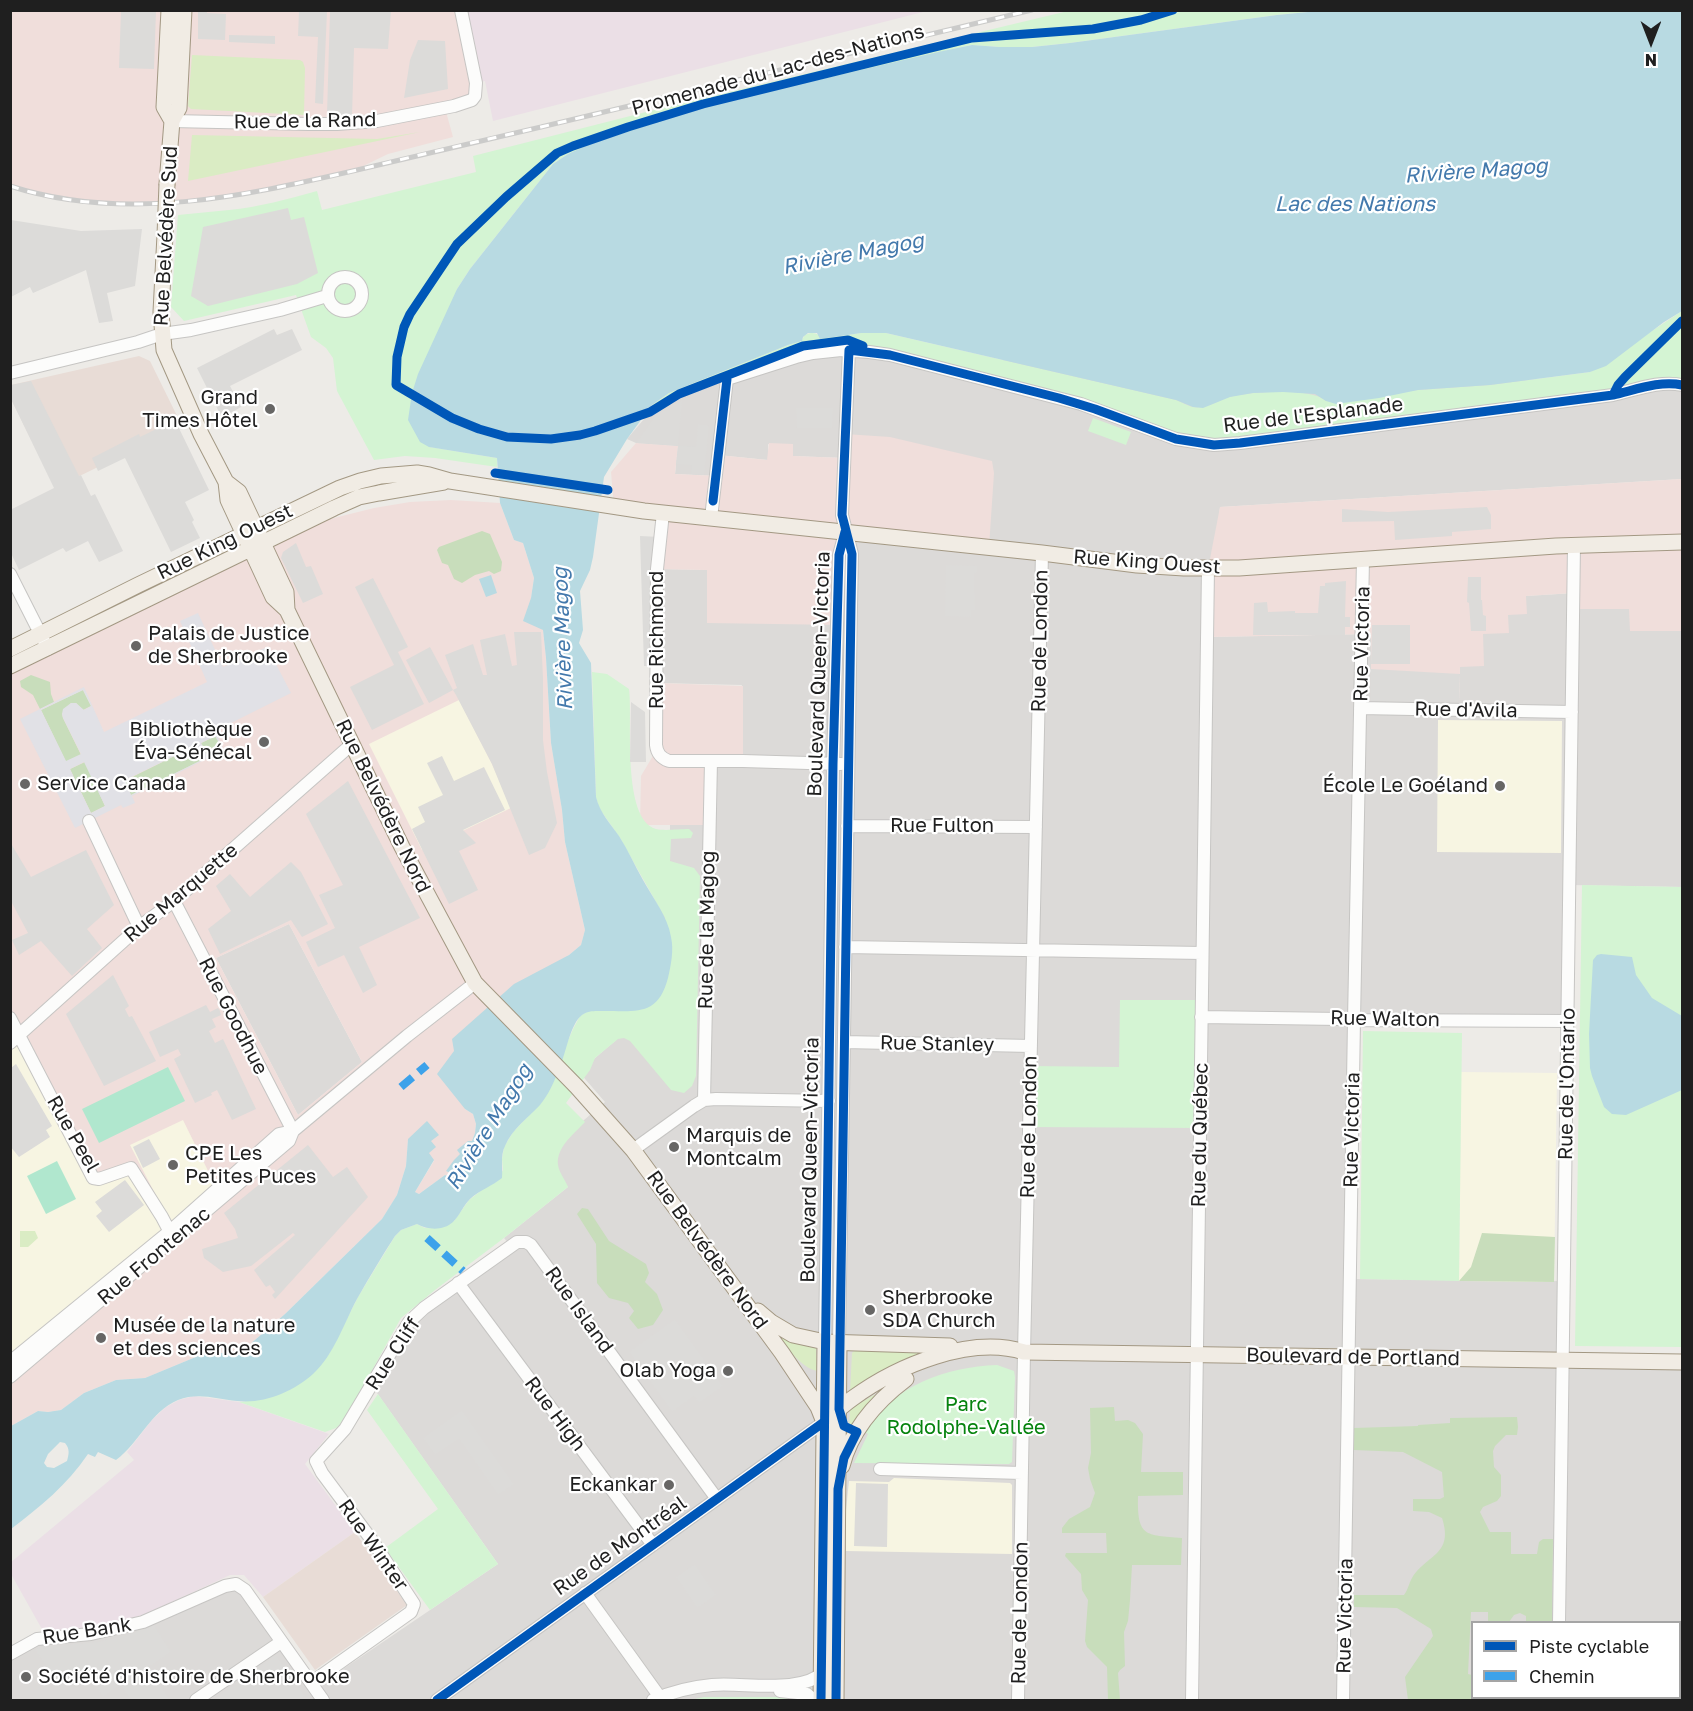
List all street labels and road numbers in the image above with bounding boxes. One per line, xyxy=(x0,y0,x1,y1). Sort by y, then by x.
street label: Promenade du Lac-des-Nations xyxy=(629,19,927,121)
street label: Rue de la Rand xyxy=(233,108,377,134)
street label: Rue Belvédère Sud xyxy=(149,145,183,327)
street label: Rue de l'Esplanade xyxy=(1222,392,1404,438)
street label: Rue King Ouest xyxy=(153,499,297,585)
street label: Rue King Ouest xyxy=(1072,545,1222,579)
street label: Boulevard Queen-Victoria xyxy=(803,551,835,797)
street label: Rue de London xyxy=(1027,569,1053,713)
street label: Rue Richmond xyxy=(645,571,669,709)
street label: Rue Victoria xyxy=(1349,586,1375,702)
street label: Rue d'Avila xyxy=(1414,697,1518,723)
street label: Rue Belvédère Nord xyxy=(330,715,436,897)
street label: Rue Fulton xyxy=(890,814,994,838)
street label: Rue Marquette xyxy=(119,838,243,948)
street label: Rue de la Magog xyxy=(694,851,720,1009)
street label: Rue Goodhue xyxy=(193,953,273,1079)
street label: Rue Walton xyxy=(1330,1006,1440,1032)
street label: Rue de l'Ontario xyxy=(1554,1008,1580,1160)
street label: Rue Stanley xyxy=(880,1031,994,1057)
street label: Boulevard Queen-Victoria xyxy=(796,1037,824,1283)
street label: Rue de London xyxy=(1016,1055,1042,1199)
street label: Rue du Québec xyxy=(1187,1063,1213,1207)
street label: Rue Victoria xyxy=(1339,1072,1365,1188)
street label: Rue Peel xyxy=(42,1091,104,1177)
street label: Rue Belvédère Nord xyxy=(641,1166,773,1334)
street label: Rue Frontenac xyxy=(93,1202,215,1310)
street label: Rue Island xyxy=(540,1262,618,1358)
street label: Rue Cliff xyxy=(361,1313,425,1395)
street label: Boulevard de Portland xyxy=(1246,1343,1460,1371)
street label: Rue High xyxy=(519,1372,591,1456)
street label: Rue de Montréal xyxy=(549,1491,691,1601)
street label: Rue Winter xyxy=(333,1495,413,1595)
street label: Rue de London xyxy=(1007,1541,1033,1685)
street label: Rue Victoria xyxy=(1332,1558,1358,1674)
street label: Rue Bank xyxy=(41,1612,133,1650)

